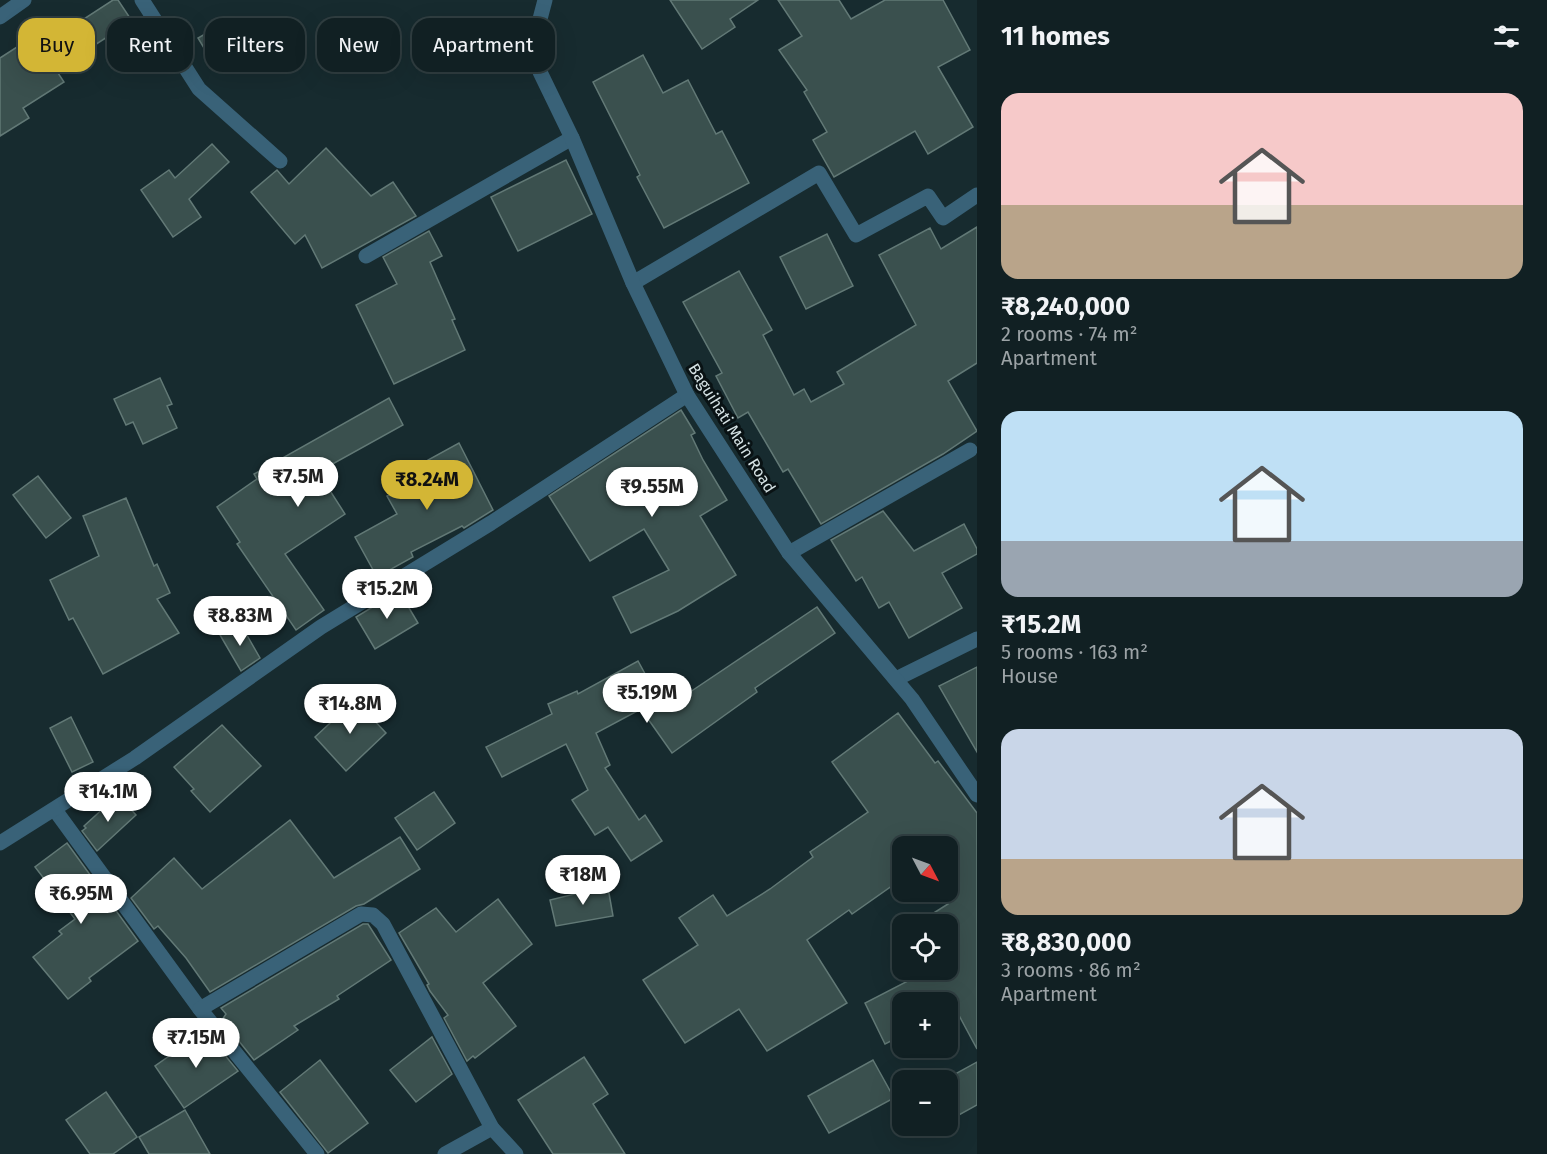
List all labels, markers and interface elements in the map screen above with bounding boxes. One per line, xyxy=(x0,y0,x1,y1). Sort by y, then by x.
chip: Buy xyxy=(18,18,95,72)
chip: Rent xyxy=(107,18,193,72)
chip: Filters xyxy=(205,18,305,72)
chip: New xyxy=(317,18,400,72)
chip: Apartment xyxy=(412,18,555,72)
icon: filters xyxy=(1490,20,1523,53)
text: 11 homes xyxy=(1001,21,1110,52)
icon: home xyxy=(1208,132,1316,240)
text: ₹8,240,000 xyxy=(1001,291,1130,322)
text: 2 rooms · 74 m² xyxy=(1001,322,1138,346)
text: Apartment xyxy=(1001,346,1097,370)
street label: Baguihati Main Road xyxy=(684,360,780,496)
icon: home xyxy=(1208,450,1316,558)
pin: ₹7.5M xyxy=(256,457,340,508)
pin: ₹8.24M xyxy=(378,460,476,511)
text: ₹7.5M xyxy=(272,464,324,488)
text: ₹8.24M xyxy=(395,467,459,491)
pin: ₹9.55M xyxy=(603,467,701,518)
text: ₹9.55M xyxy=(620,474,684,498)
pin: ₹15.2M xyxy=(338,569,436,620)
text: ₹15.2M xyxy=(356,576,418,600)
pin: ₹8.83M xyxy=(191,596,289,647)
text: ₹8.83M xyxy=(208,603,272,627)
text: ₹15.2M xyxy=(1001,609,1081,640)
text: 5 rooms · 163 m² xyxy=(1001,640,1148,664)
text: House xyxy=(1001,664,1058,688)
pin: ₹5.19M xyxy=(598,673,696,724)
text: ₹5.19M xyxy=(617,680,677,704)
pin: ₹14.8M xyxy=(301,684,399,735)
text: ₹14.8M xyxy=(318,691,382,715)
icon: home xyxy=(1208,768,1316,876)
pin: ₹14.1M xyxy=(59,772,157,823)
text: ₹14.1M xyxy=(78,779,138,803)
north arrow xyxy=(892,836,958,902)
map controls xyxy=(892,836,958,1136)
pin: ₹18M xyxy=(547,855,619,906)
text: ₹18M xyxy=(559,862,607,886)
pin: ₹6.95M xyxy=(32,874,130,925)
text: ₹6.95M xyxy=(49,881,113,905)
button: locate xyxy=(892,914,958,980)
text: ₹8,830,000 xyxy=(1001,927,1132,958)
text: 3 rooms · 86 m² xyxy=(1001,958,1141,982)
text: Apartment xyxy=(1001,982,1097,1006)
button: + xyxy=(892,992,958,1058)
pin: ₹7.15M xyxy=(147,1018,245,1069)
text: ₹7.15M xyxy=(167,1025,225,1049)
button: − xyxy=(892,1070,958,1136)

